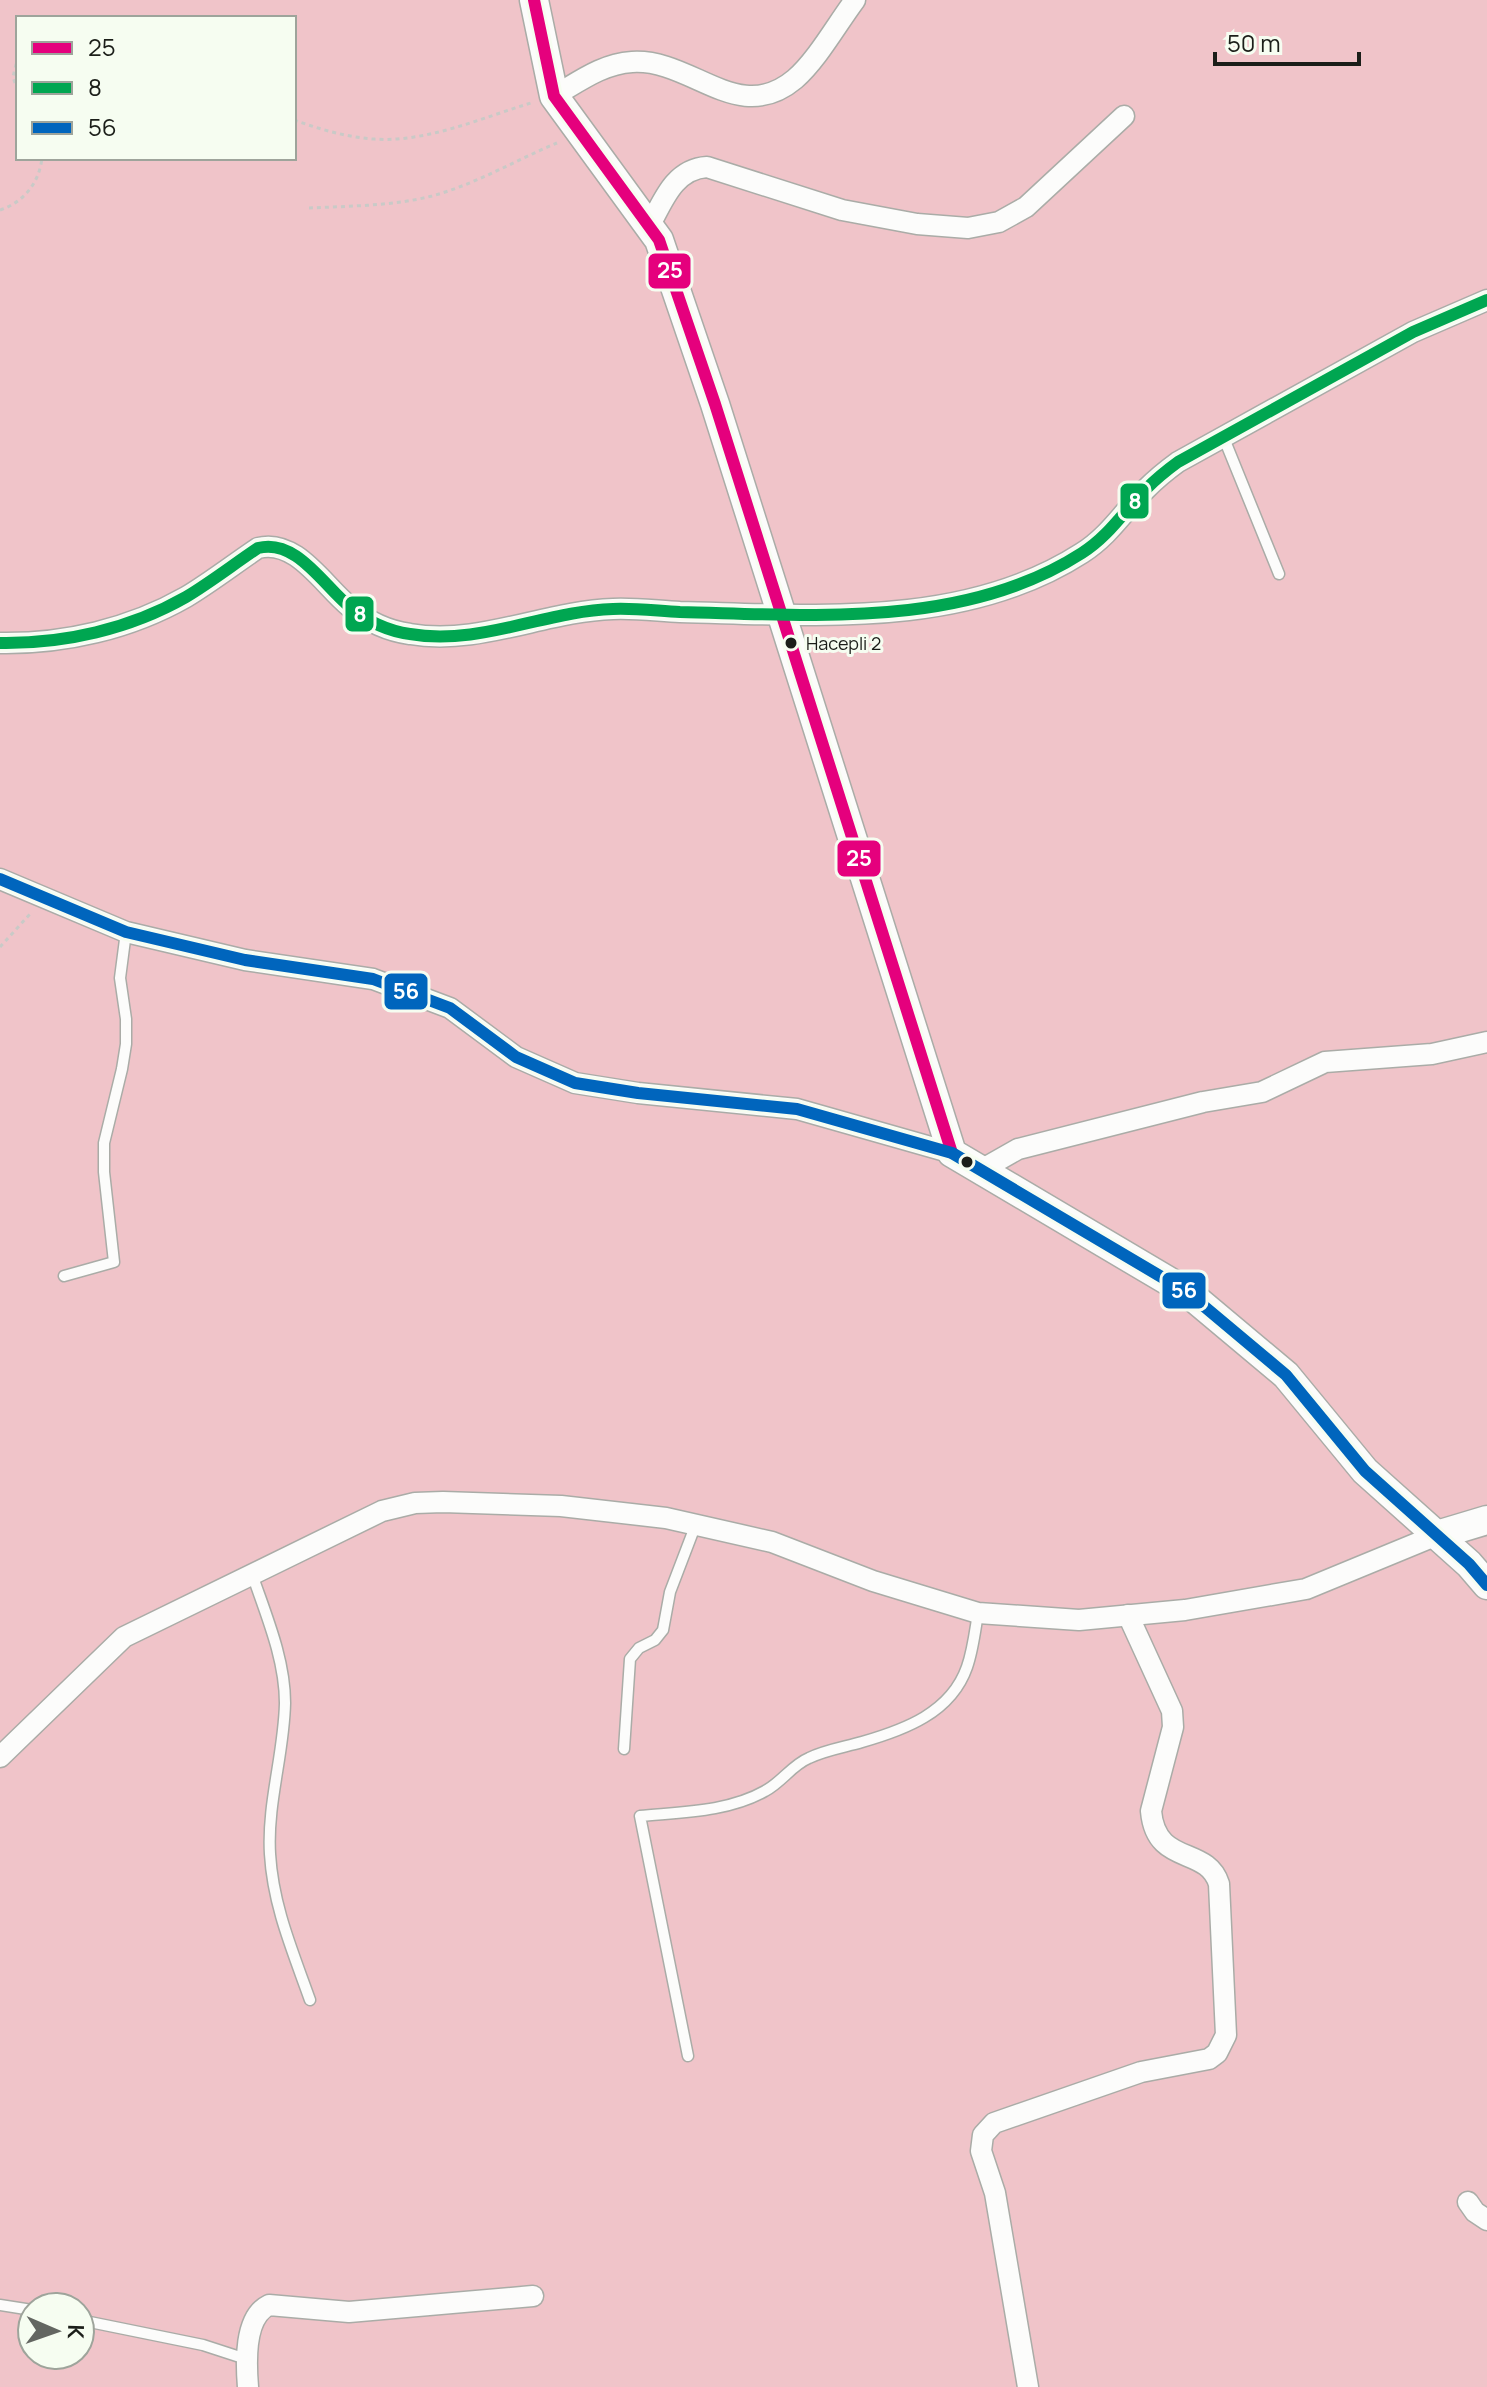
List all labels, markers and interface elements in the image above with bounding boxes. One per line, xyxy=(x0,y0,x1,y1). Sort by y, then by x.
legend xyxy=(16,16,296,160)
scale bar xyxy=(1215,16,1359,66)
text: 50 m xyxy=(1227,26,1281,59)
text: 25 xyxy=(88,30,116,63)
text: 8 xyxy=(88,70,102,103)
text: 56 xyxy=(88,110,117,143)
line badge: 25 xyxy=(647,252,692,290)
text: 25 xyxy=(657,255,683,285)
line badge: 8 xyxy=(1119,482,1150,520)
text: 8 xyxy=(1128,486,1142,516)
line badge: 8 xyxy=(344,595,375,633)
text: 8 xyxy=(353,599,367,629)
place label: Hacepli 2 xyxy=(806,631,881,655)
marker: Hacepli 2 xyxy=(783,635,799,651)
line badge: 25 xyxy=(836,839,882,878)
text: 25 xyxy=(846,843,872,873)
line badge: 56 xyxy=(383,972,429,1011)
text: 56 xyxy=(393,976,419,1006)
unlabelled marker xyxy=(959,1154,975,1170)
line badge: 56 xyxy=(1161,1271,1207,1310)
text: 56 xyxy=(1171,1275,1197,1305)
north arrow xyxy=(16,2291,96,2371)
text: K xyxy=(61,2324,91,2340)

